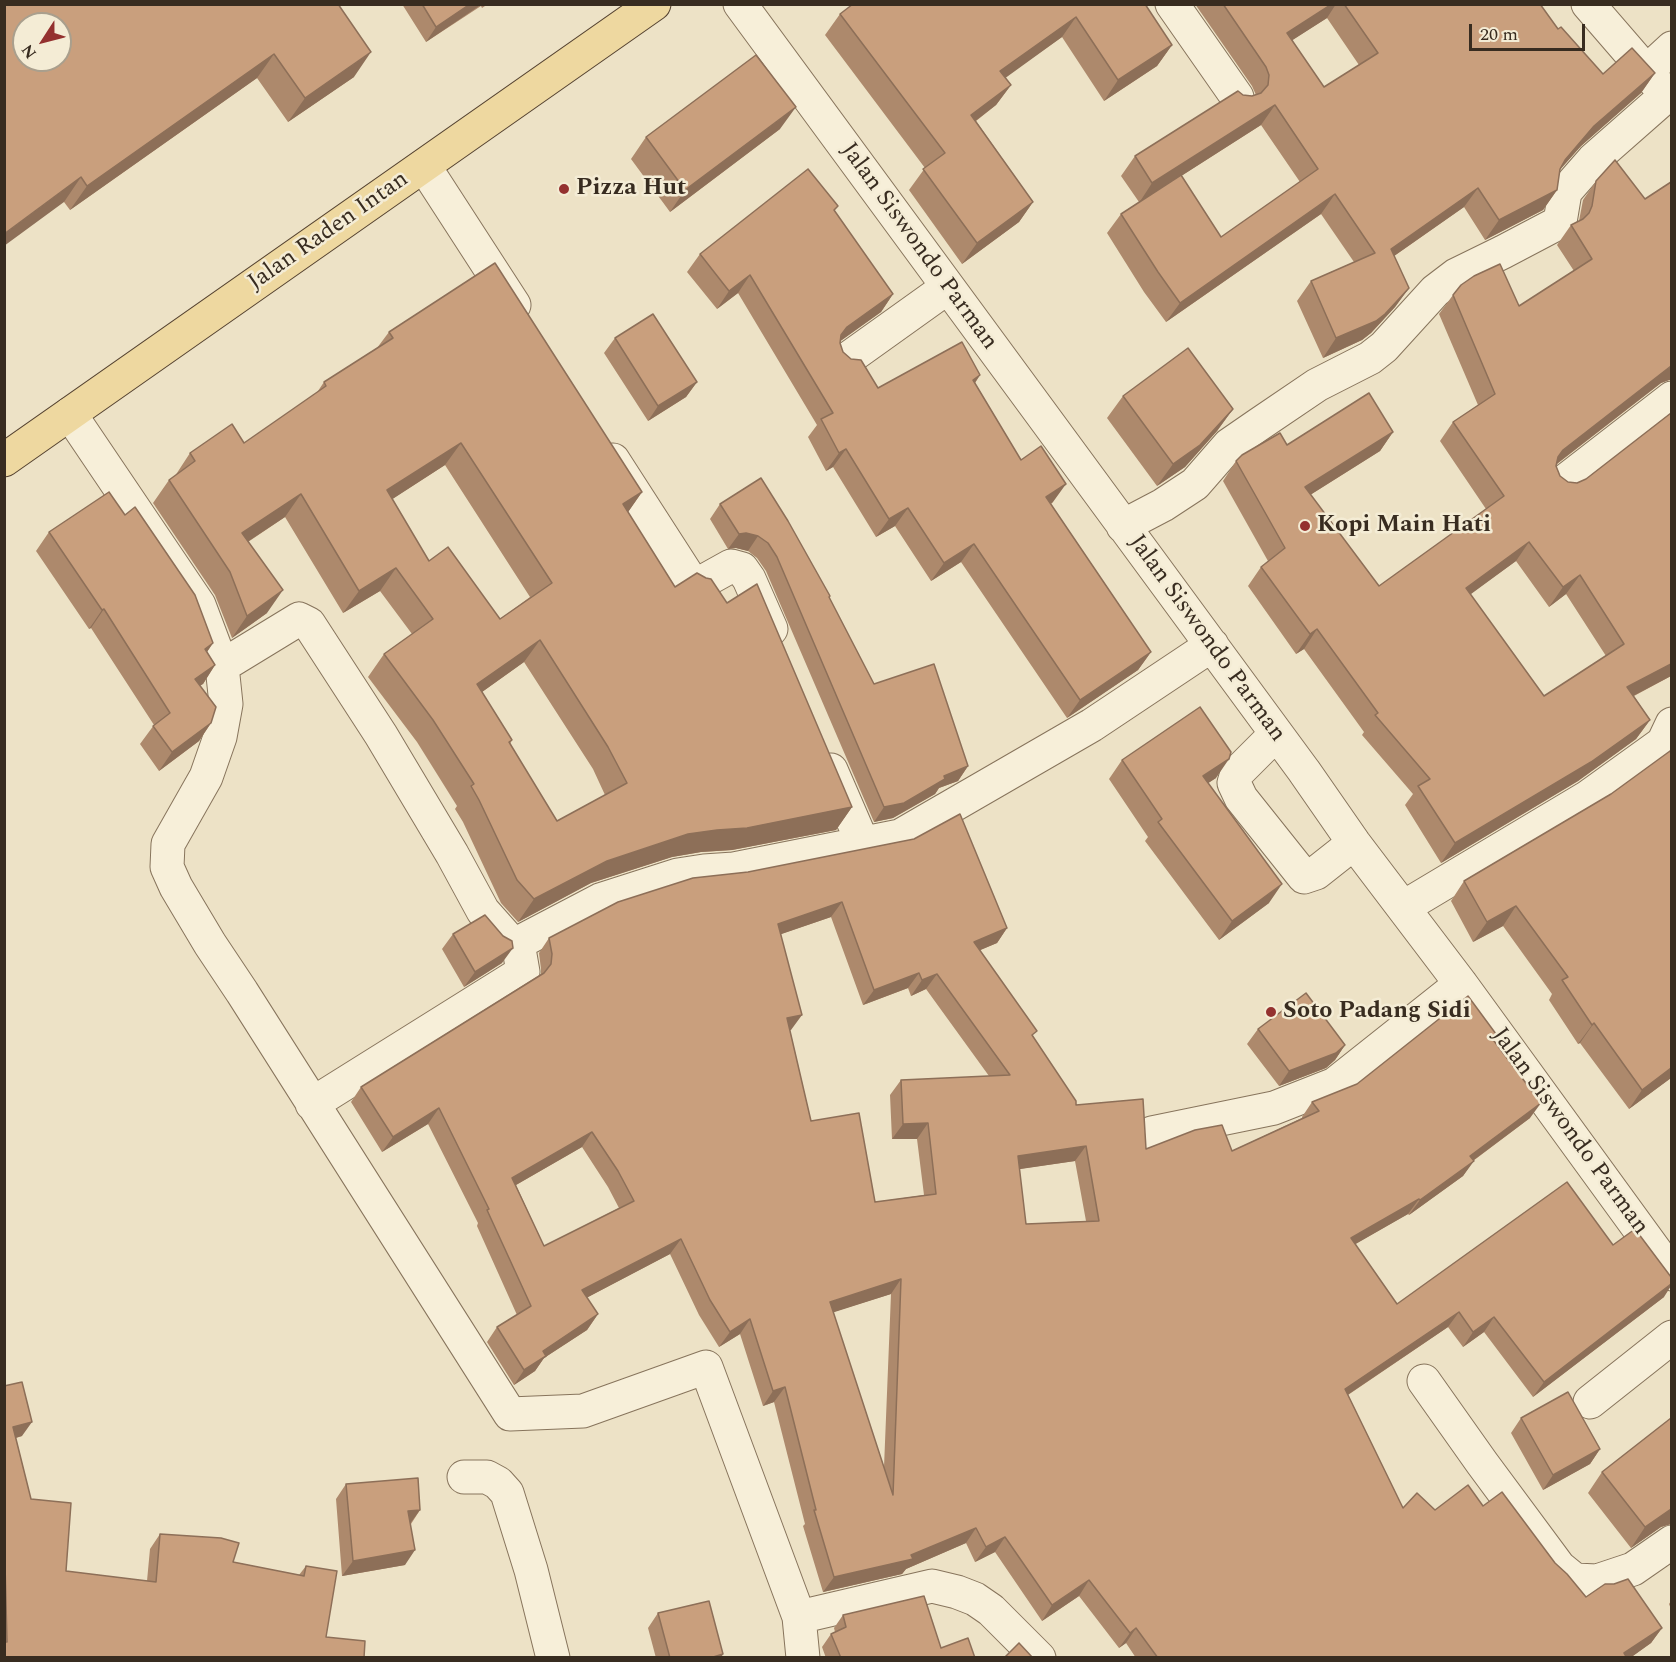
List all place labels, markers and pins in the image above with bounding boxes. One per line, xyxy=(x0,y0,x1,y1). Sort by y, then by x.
place label: Pizza Hut xyxy=(576,175,686,203)
marker: Pizza Hut xyxy=(557,182,571,196)
place label: Kopi Main Hati xyxy=(1317,512,1491,540)
marker: Kopi Main Hati xyxy=(1298,519,1312,533)
place label: Soto Padang Sidi xyxy=(1283,998,1471,1026)
marker: Soto Padang Sidi xyxy=(1264,1005,1278,1019)

